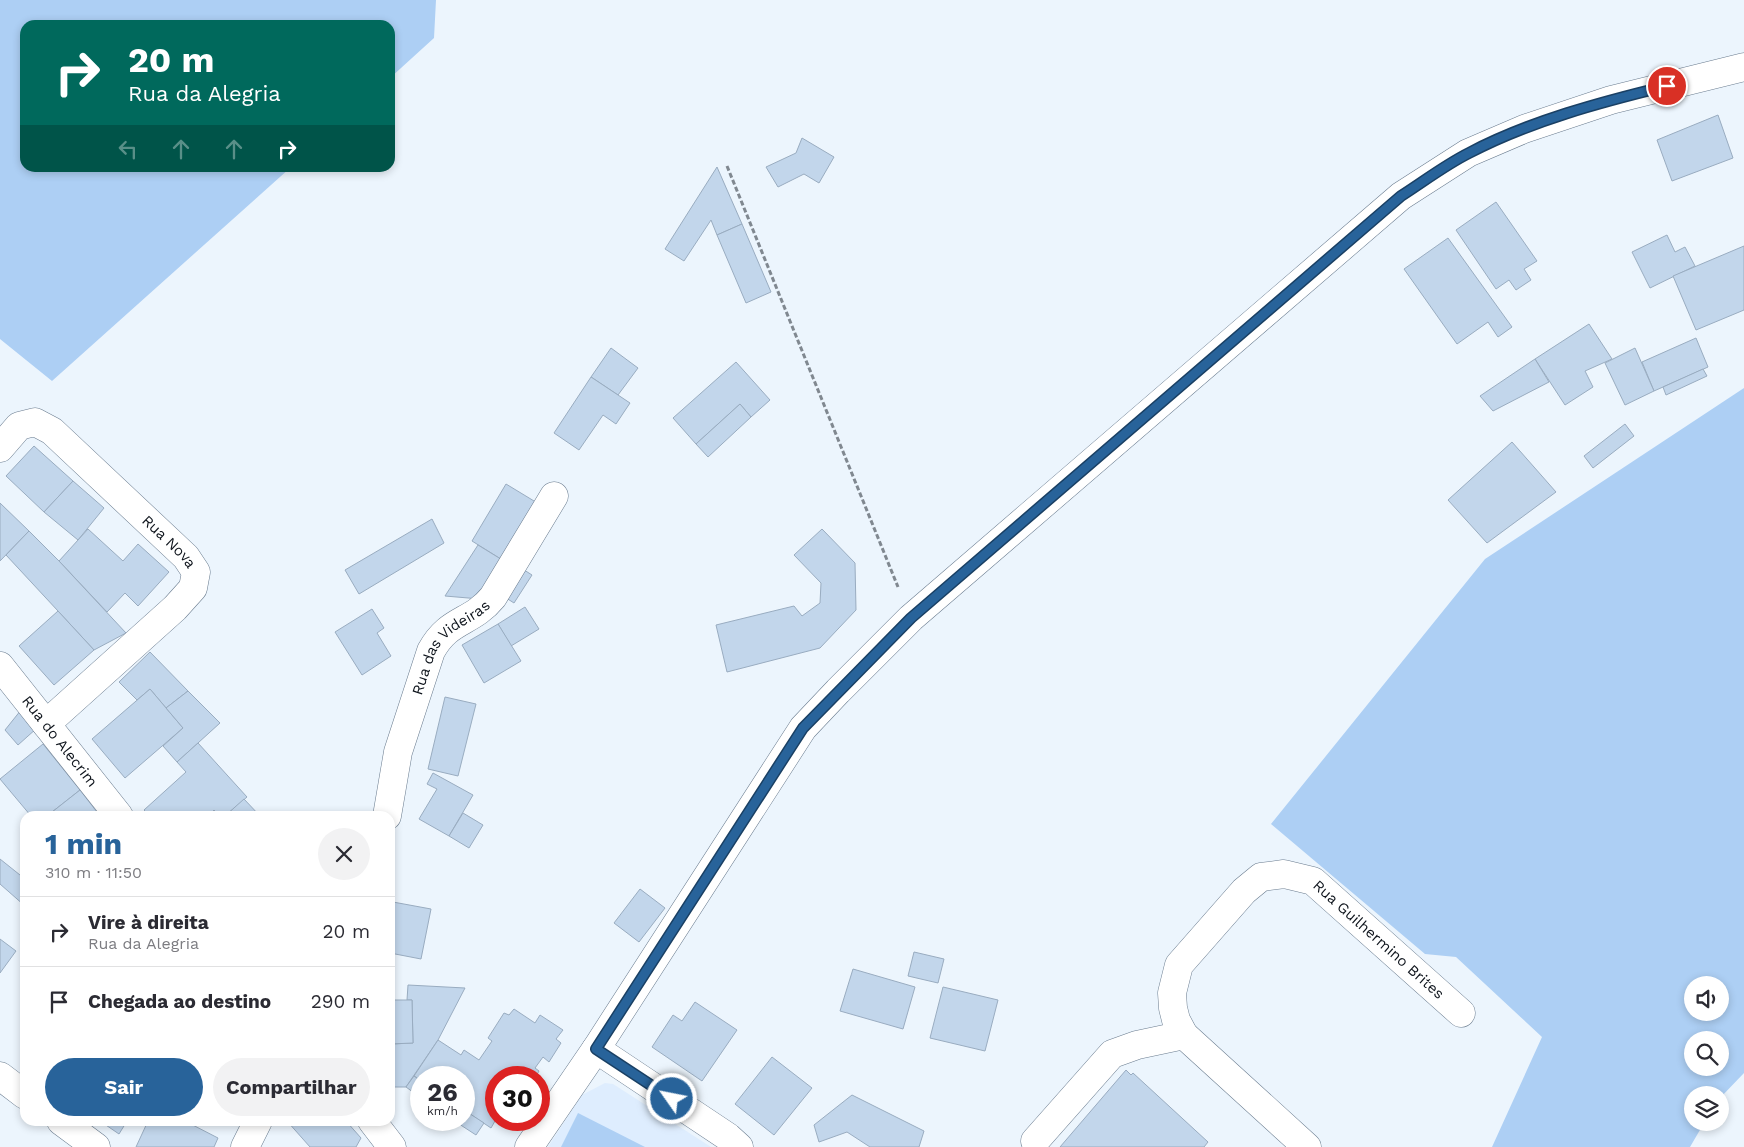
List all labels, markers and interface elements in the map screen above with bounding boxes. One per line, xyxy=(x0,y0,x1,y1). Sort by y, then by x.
text: 20 m xyxy=(128,39,214,81)
icon: right xyxy=(45,40,110,105)
pin xyxy=(1646,65,1688,107)
icon: arrive xyxy=(1653,72,1681,100)
text: Rua da Alegria xyxy=(128,81,281,106)
icon: left xyxy=(114,135,142,163)
icon: ahead xyxy=(167,135,195,163)
icon: ahead xyxy=(220,135,248,163)
icon: right xyxy=(273,135,301,163)
street label: Rua Nova xyxy=(138,511,200,572)
street label: Rua das Videiras xyxy=(408,596,494,697)
street label: Rua do Alecrim xyxy=(18,692,101,790)
text: 1 min xyxy=(45,826,122,861)
button: close xyxy=(318,828,370,880)
text: 310 m · 11:50 xyxy=(45,863,142,882)
street label: Rua Guilhermino Brites xyxy=(1309,876,1448,1003)
text: Vire à direita xyxy=(88,911,209,934)
icon: right xyxy=(45,918,73,946)
text: 20 m xyxy=(323,920,370,943)
text: Rua da Alegria xyxy=(88,934,199,953)
map controls xyxy=(1684,976,1729,1131)
button: sound xyxy=(1684,976,1729,1021)
icon: arrive xyxy=(45,988,73,1016)
text: Chegada ao destino xyxy=(88,990,271,1013)
text: 290 m xyxy=(311,990,370,1013)
button: search xyxy=(1684,1031,1729,1076)
button: Sair xyxy=(45,1058,203,1116)
button: Compartilhar xyxy=(213,1058,370,1116)
speed limit sign: 30 xyxy=(485,1066,550,1131)
position arrow xyxy=(645,1072,697,1124)
text: 26 xyxy=(427,1078,458,1107)
button: layers xyxy=(1684,1086,1729,1131)
text: km/h xyxy=(427,1104,458,1118)

